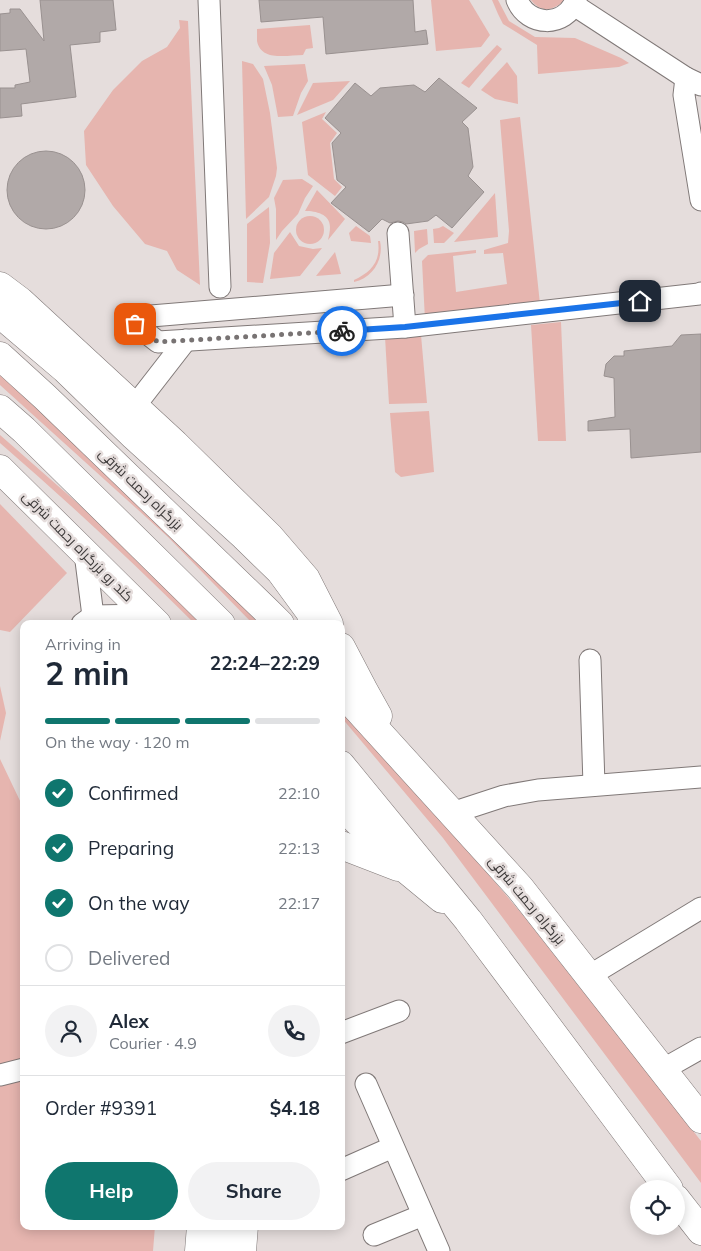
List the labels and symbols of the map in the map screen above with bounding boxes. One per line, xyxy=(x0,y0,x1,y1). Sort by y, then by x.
pin xyxy=(619,280,661,322)
pin xyxy=(114,303,156,345)
courier xyxy=(317,306,367,356)
street label: بزرگراه رحمت شرقی xyxy=(95,444,187,534)
street label: کند رو بزرگراه رحمت شرقی xyxy=(19,487,137,605)
street label: بزرگراه رحمت شرقی xyxy=(485,852,569,948)

